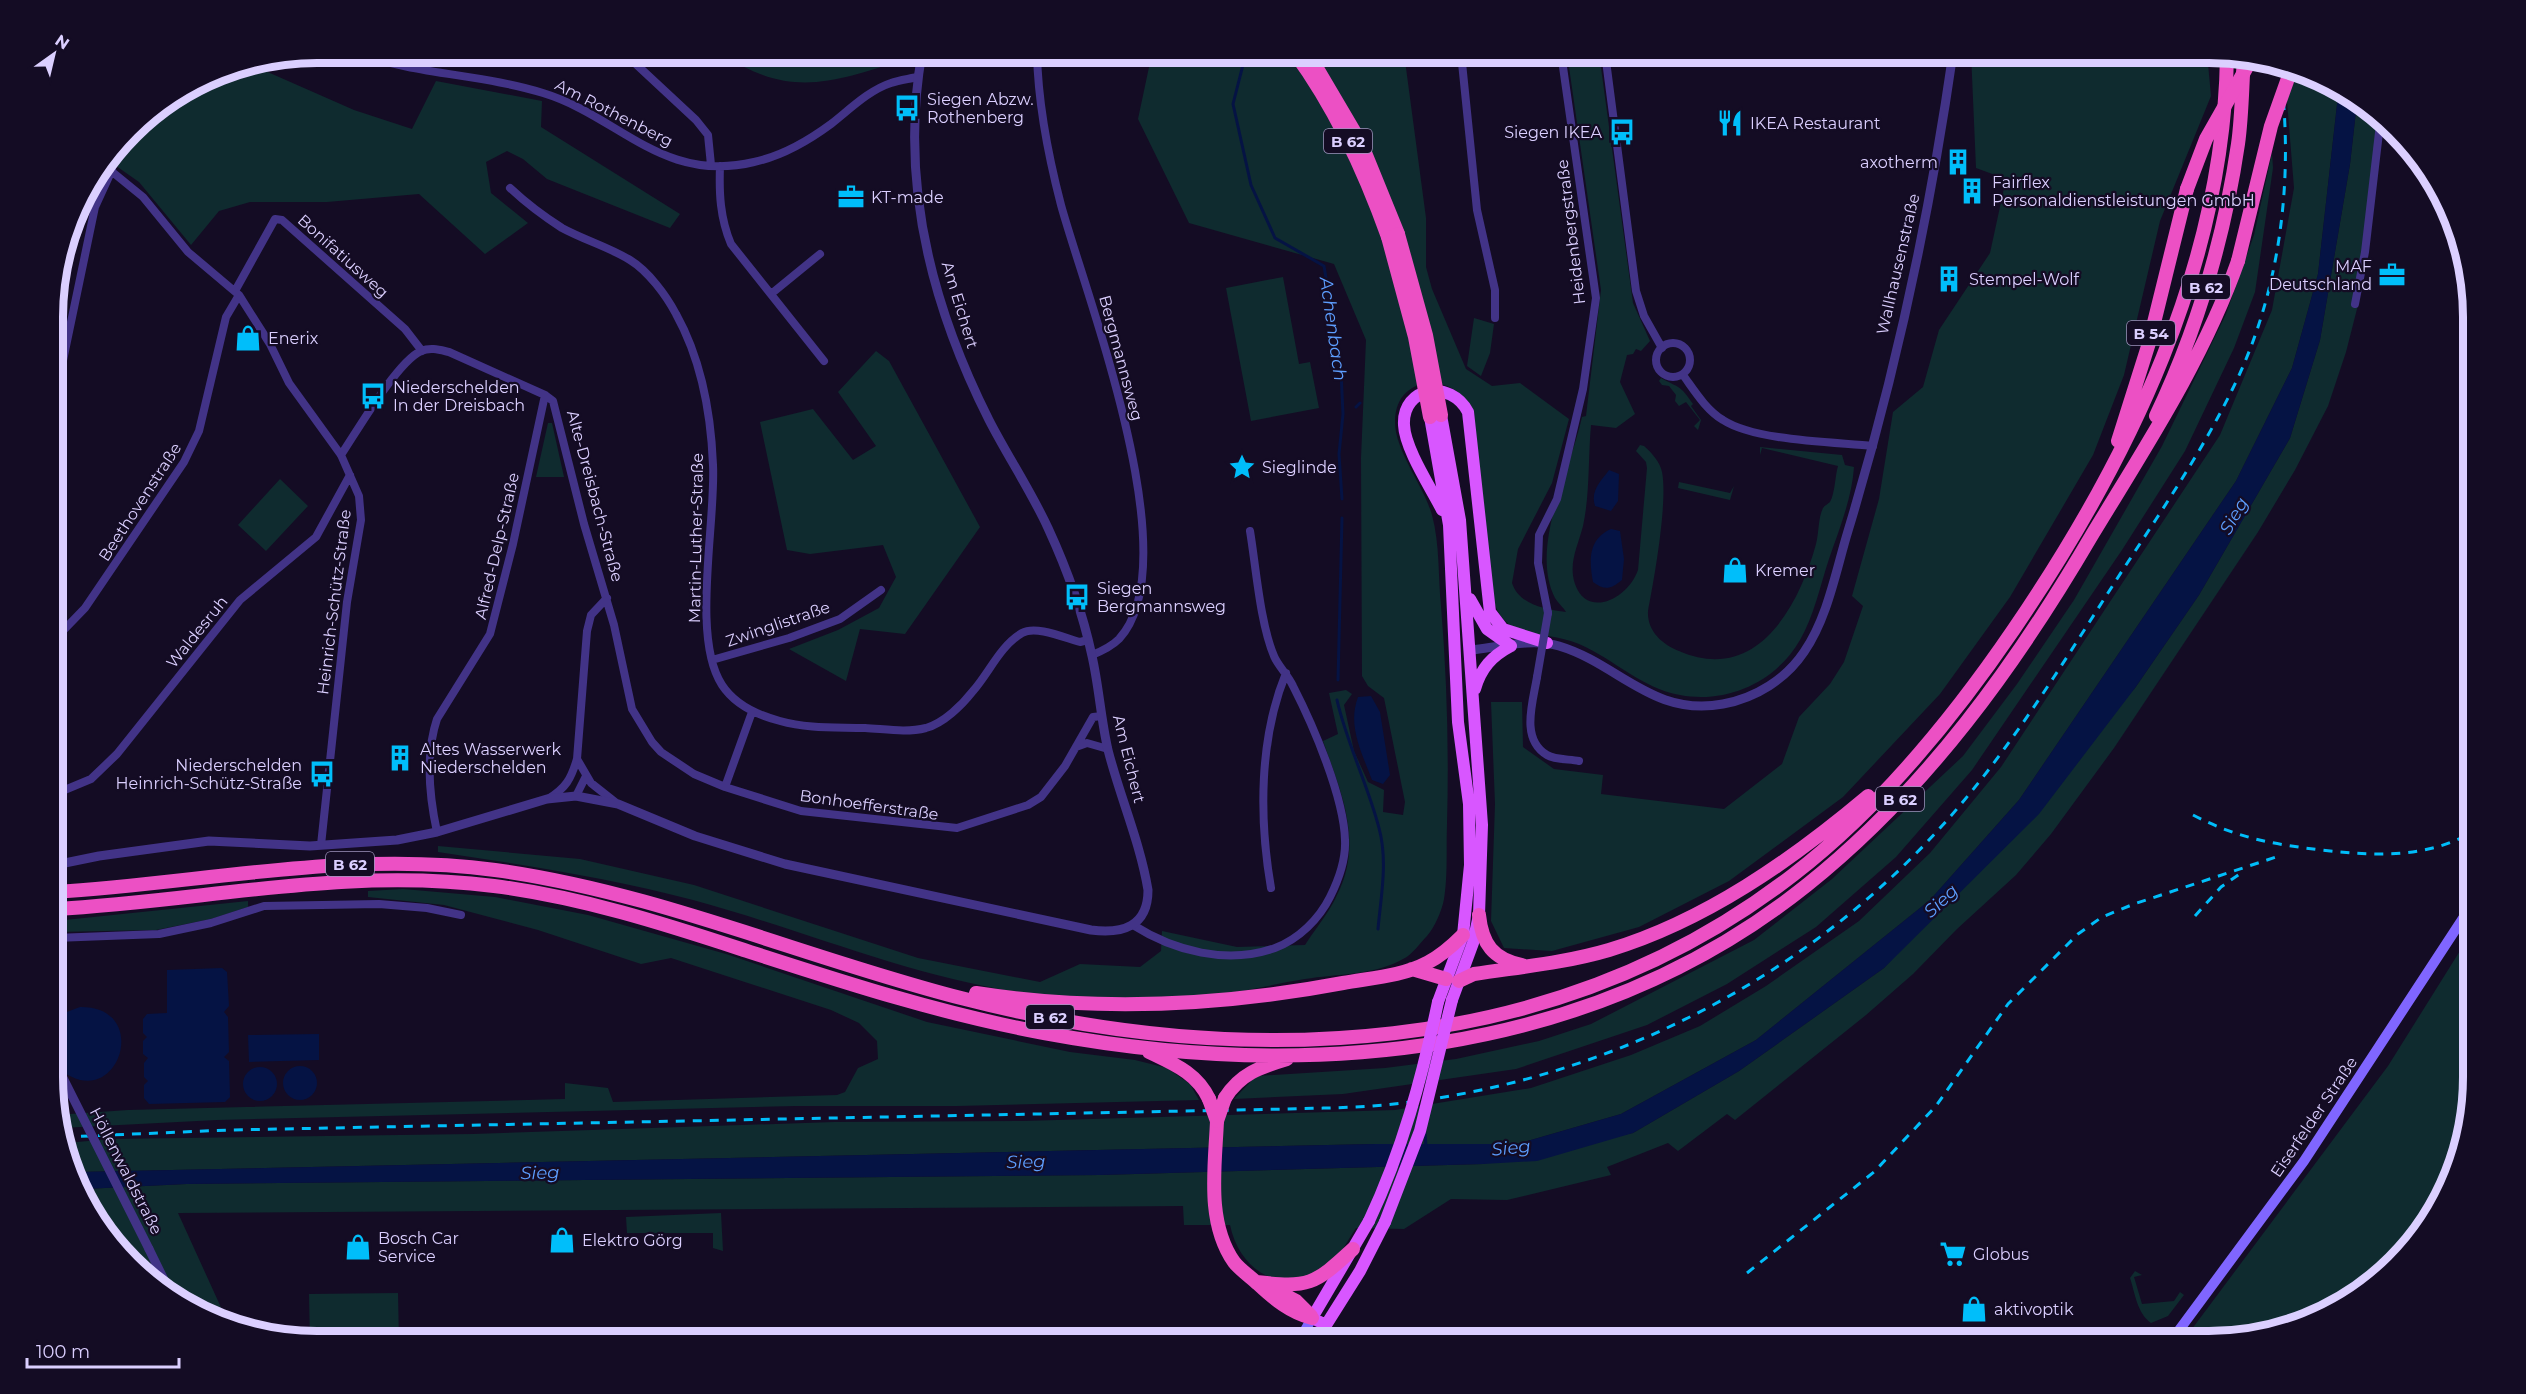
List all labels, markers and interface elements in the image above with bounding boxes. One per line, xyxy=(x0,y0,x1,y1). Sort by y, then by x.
north arrow xyxy=(24,24,84,84)
text: N xyxy=(51,30,73,53)
street label: Am Rothenberg xyxy=(552,75,676,151)
place label: Siegen Abzw. Rothenberg xyxy=(927,90,1034,127)
bus stop icon: Siegen Abzw. Rothenberg xyxy=(892,93,922,123)
restaurant icon: IKEA Restaurant xyxy=(1715,108,1745,138)
place label: IKEA Restaurant xyxy=(1750,114,1881,133)
bus stop icon: Siegen IKEA xyxy=(1607,117,1637,147)
place label: Siegen IKEA xyxy=(1504,123,1603,142)
road number: B 62 xyxy=(1324,129,1372,153)
building icon: axotherm xyxy=(1943,147,1973,177)
place label: axotherm xyxy=(1860,153,1938,172)
street label: Heidenbergstraße xyxy=(1553,158,1589,306)
place label: Fairflex Personaldienstleistungen GmbH xyxy=(1992,173,2255,210)
building icon: Fairflex Personaldienstleistungen GmbH xyxy=(1957,176,1987,206)
office icon: KT-made xyxy=(836,182,866,212)
place label: KT-made xyxy=(871,188,944,207)
street label: Wallhausenstraße xyxy=(1873,192,1923,336)
street label: Bonifatiusweg xyxy=(294,210,392,302)
place label: MAF Deutschland xyxy=(2269,257,2372,294)
street label: Am Eichert xyxy=(938,259,982,351)
office icon: MAF Deutschland xyxy=(2377,260,2407,290)
building icon: Stempel-Wolf xyxy=(1934,264,1964,294)
place label: Stempel-Wolf xyxy=(1969,270,2079,289)
water label: Achenbach xyxy=(1315,275,1351,382)
road number: B 62 xyxy=(2182,275,2230,299)
street label: Bergmannsweg xyxy=(1095,293,1147,423)
road number: B 54 xyxy=(2127,321,2175,345)
shop icon: Enerix xyxy=(233,323,263,353)
place label: Enerix xyxy=(268,329,319,348)
place label: Niederschelden In der Dreisbach xyxy=(393,378,525,415)
bus stop icon: Niederschelden In der Dreisbach xyxy=(358,381,388,411)
street label: Alte-Dreisbach-Straße xyxy=(563,408,627,584)
street label: Beethovenstraße xyxy=(95,439,185,565)
place icon: Sieglinde xyxy=(1227,452,1257,482)
street label: Martin-Luther-Straße xyxy=(685,453,707,623)
place label: Sieglinde xyxy=(1262,458,1337,477)
street label: Alfred-Delp-Straße xyxy=(471,471,523,621)
water label: Sieg xyxy=(2215,494,2253,538)
street label: Heinrich-Schütz-Straße xyxy=(313,508,355,696)
shop icon: Kremer xyxy=(1720,555,1750,585)
place label: Kremer xyxy=(1755,561,1815,580)
place label: Siegen Bergmannsweg xyxy=(1097,579,1226,616)
bus stop icon: Siegen Bergmannsweg xyxy=(1062,582,1092,612)
street label: Waldesruh xyxy=(162,592,232,672)
street label: Zwinglistraße xyxy=(723,597,833,651)
street label: Am Eichert xyxy=(1109,713,1149,806)
place label: Altes Wasserwerk Niederschelden xyxy=(420,740,562,777)
building icon: Altes Wasserwerk Niederschelden xyxy=(385,743,415,773)
place label: Niederschelden Heinrich-Schütz-Straße xyxy=(116,756,302,793)
bus stop icon: Niederschelden Heinrich-Schütz-Straße xyxy=(307,759,337,789)
street label: Bonhoefferstraße xyxy=(798,786,940,824)
road number: B 62 xyxy=(1876,787,1924,811)
road number: B 62 xyxy=(326,852,374,876)
water label: Sieg xyxy=(1919,880,1963,922)
road number: B 62 xyxy=(1026,1005,1074,1029)
street label: Eiserfelder Straße xyxy=(2267,1053,2361,1181)
street label: Höllenwaldstraße xyxy=(86,1104,166,1238)
water label: Sieg xyxy=(1491,1135,1531,1161)
water label: Sieg xyxy=(1006,1151,1046,1173)
water label: Sieg xyxy=(520,1162,560,1184)
shop icon: Elektro Görg xyxy=(547,1225,577,1255)
place label: Bosch Car Service xyxy=(378,1229,459,1266)
place label: Elektro Görg xyxy=(582,1231,683,1250)
shop icon: Bosch Car Service xyxy=(343,1232,373,1262)
supermarket icon: Globus xyxy=(1938,1239,1968,1269)
place label: Globus xyxy=(1973,1245,2029,1264)
shop icon: aktivoptik xyxy=(1959,1294,1989,1324)
place label: aktivoptik xyxy=(1994,1300,2074,1319)
scale bar xyxy=(27,1331,178,1369)
text: 100 m xyxy=(36,1341,90,1363)

